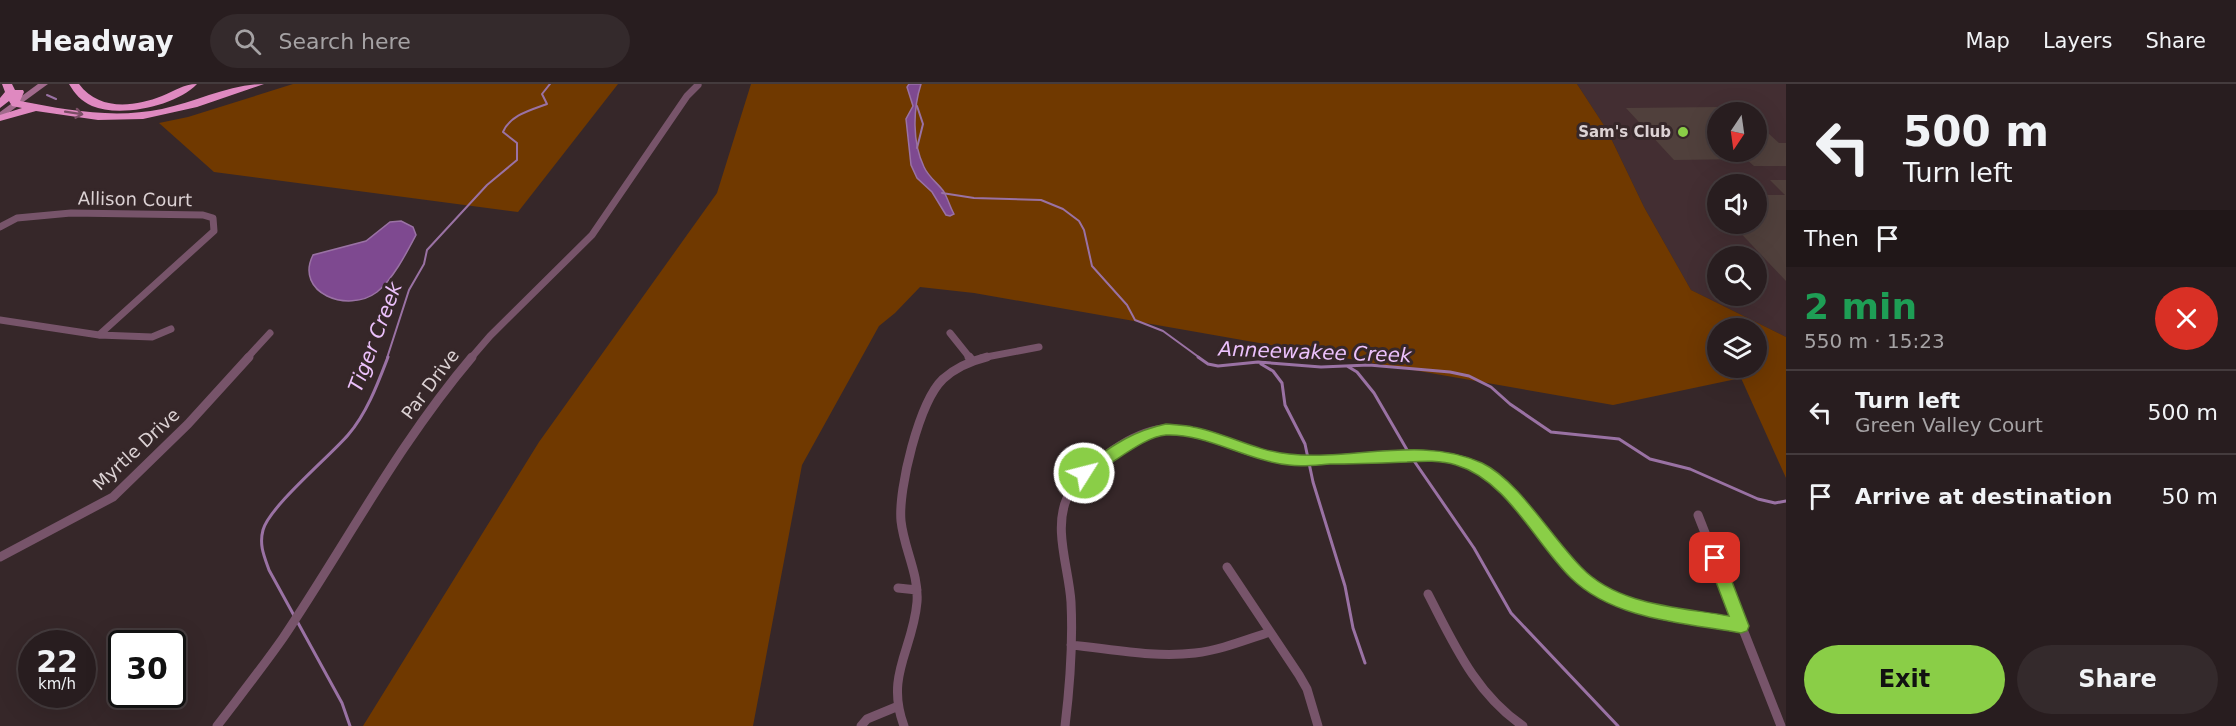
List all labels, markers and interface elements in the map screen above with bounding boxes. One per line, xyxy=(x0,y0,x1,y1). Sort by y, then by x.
search box xyxy=(210,14,630,68)
text: Headway xyxy=(30,25,174,58)
icon: search xyxy=(231,25,264,58)
text: Search here xyxy=(279,29,411,54)
text: Map xyxy=(1966,29,2010,53)
text: Layers xyxy=(2043,29,2112,53)
text: Share xyxy=(2145,29,2206,53)
north arrow xyxy=(1707,102,1767,162)
map controls xyxy=(1707,102,1767,378)
text: 500 m xyxy=(1903,107,2049,156)
one-way arrow xyxy=(64,108,83,119)
icon: left xyxy=(1804,108,1882,186)
place label: Sam's Club xyxy=(1578,123,1671,141)
marker: Sam's Club xyxy=(1676,125,1690,139)
text: Turn left xyxy=(1903,157,2013,188)
button: sound xyxy=(1707,174,1767,234)
street label: Allison Court xyxy=(78,188,192,210)
icon: arrive xyxy=(1871,222,1904,255)
text: Then xyxy=(1804,226,1859,251)
button: search xyxy=(1707,246,1767,306)
water label: Tiger Creek xyxy=(343,277,407,395)
text: 2 min xyxy=(1804,286,1917,327)
button: close xyxy=(2155,287,2218,350)
button: layers xyxy=(1707,318,1767,378)
text: 550 m · 15:23 xyxy=(1804,329,1945,353)
water label: Anneewakee Creek xyxy=(1216,337,1413,367)
street label: Par Drive xyxy=(397,345,463,423)
text: Turn left xyxy=(1855,388,1960,413)
icon: left xyxy=(1804,396,1837,429)
text: 500 m xyxy=(2148,400,2218,425)
street label: Myrtle Drive xyxy=(88,404,184,494)
text: Green Valley Court xyxy=(1855,413,2043,437)
position arrow xyxy=(1052,441,1116,505)
icon: arrive xyxy=(1804,480,1837,513)
text: Arrive at destination xyxy=(1855,484,2112,509)
text: 50 m xyxy=(2162,484,2218,509)
pin xyxy=(1689,532,1740,583)
icon: arrive xyxy=(1698,541,1731,574)
speed limit sign: 30 xyxy=(108,630,186,708)
text: 22 xyxy=(36,644,78,679)
button: Exit xyxy=(1804,645,2005,714)
button: Share xyxy=(2017,645,2218,714)
text: km/h xyxy=(38,675,76,693)

